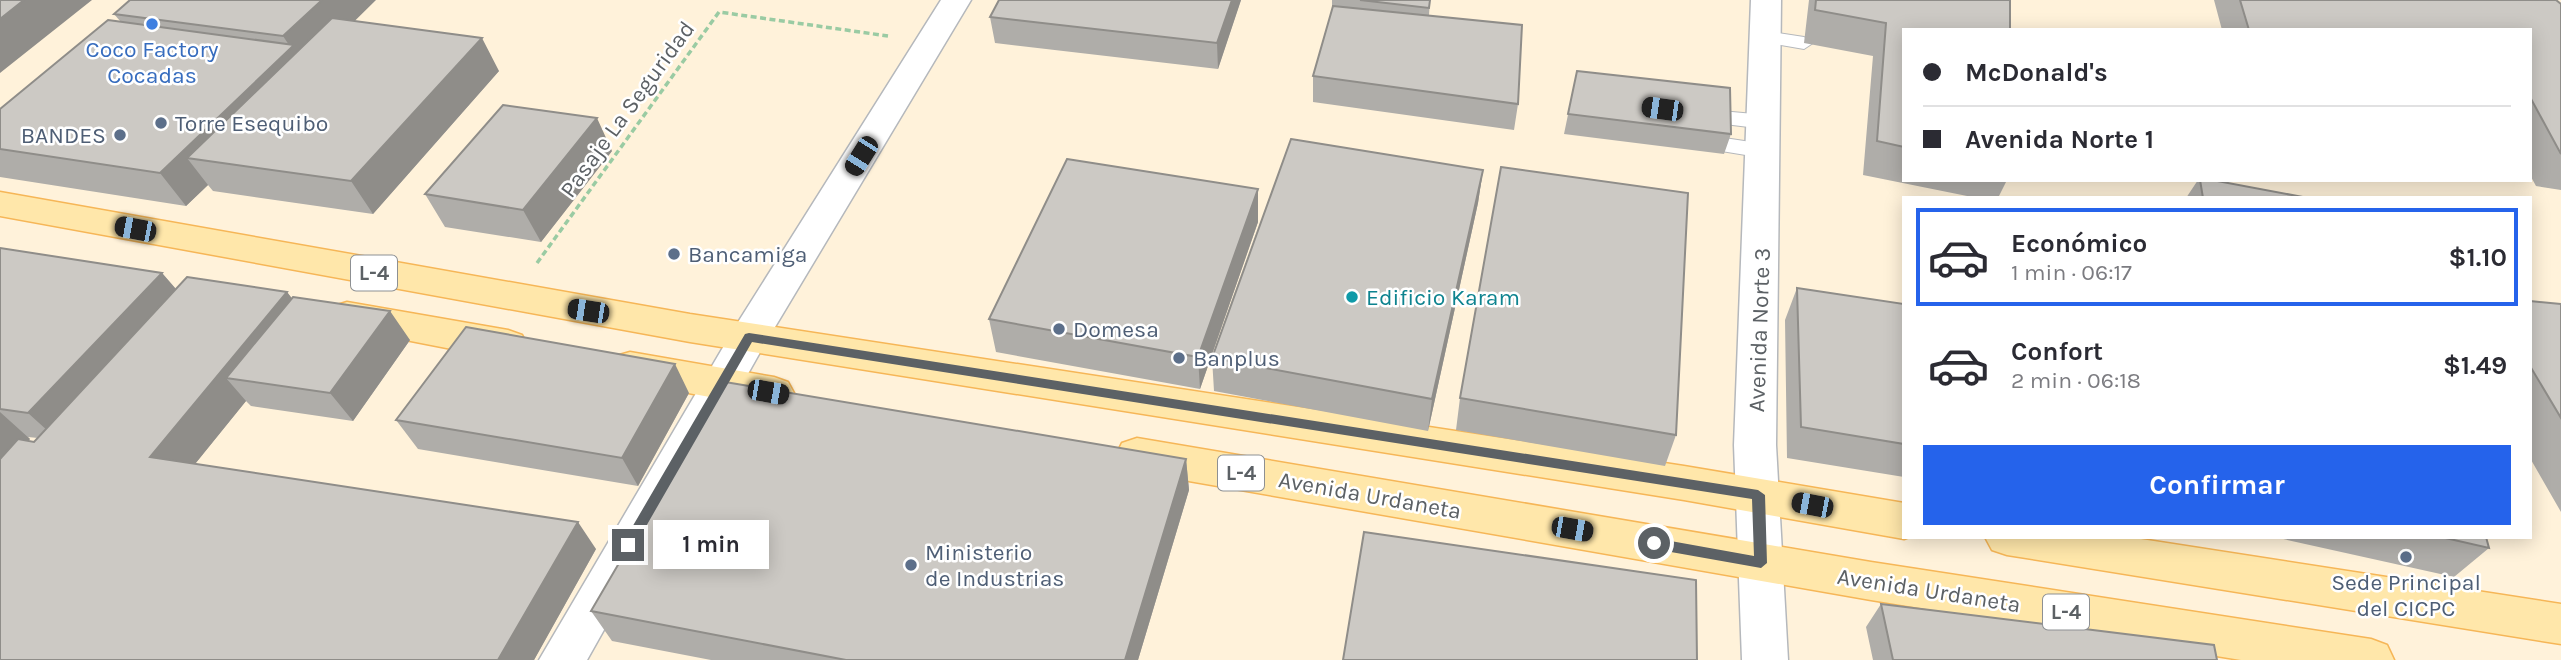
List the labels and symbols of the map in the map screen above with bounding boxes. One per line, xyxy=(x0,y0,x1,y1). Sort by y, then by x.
marker: Coco Factory Cocadas xyxy=(144,16,160,32)
street label: Pasaje La Seguridad xyxy=(554,16,700,203)
place label: Coco Factory Cocadas xyxy=(86,36,219,89)
car xyxy=(1640,96,1685,122)
place label: Torre Esequibo xyxy=(175,110,328,137)
marker: Torre Esequibo xyxy=(153,115,169,131)
place label: BANDES xyxy=(21,122,106,149)
marker: BANDES xyxy=(112,127,128,143)
car xyxy=(841,133,882,179)
car xyxy=(113,215,158,243)
place label: Bancamiga xyxy=(688,241,807,268)
marker: Bancamiga xyxy=(666,246,682,262)
street label: Avenida Norte 3 xyxy=(1743,247,1776,413)
road number: L-4 xyxy=(351,256,397,290)
place label: Edificio Karam xyxy=(1366,284,1520,311)
marker: Edificio Karam xyxy=(1344,289,1360,305)
car xyxy=(566,297,611,325)
place label: Domesa xyxy=(1073,316,1159,343)
marker: Domesa xyxy=(1051,321,1067,337)
place label: Banplus xyxy=(1193,345,1280,372)
marker: Banplus xyxy=(1171,350,1187,366)
car xyxy=(746,378,791,406)
road number: L-4 xyxy=(1218,456,1264,490)
street label: Avenida Urdaneta xyxy=(1276,466,1463,525)
car xyxy=(1790,491,1835,519)
car xyxy=(1550,515,1595,543)
callout: 1 min xyxy=(652,520,768,570)
route start xyxy=(1638,527,1670,559)
route end xyxy=(612,529,644,561)
place label: Ministerio de Industrias xyxy=(925,539,1064,592)
marker: Sede Principal del CICPC xyxy=(2398,549,2414,565)
marker: Ministerio de Industrias xyxy=(903,557,919,573)
street label: Avenida Urdaneta xyxy=(1835,563,2022,618)
place label: Sede Principal del CICPC xyxy=(2331,569,2481,622)
road number: L-4 xyxy=(2043,594,2089,630)

